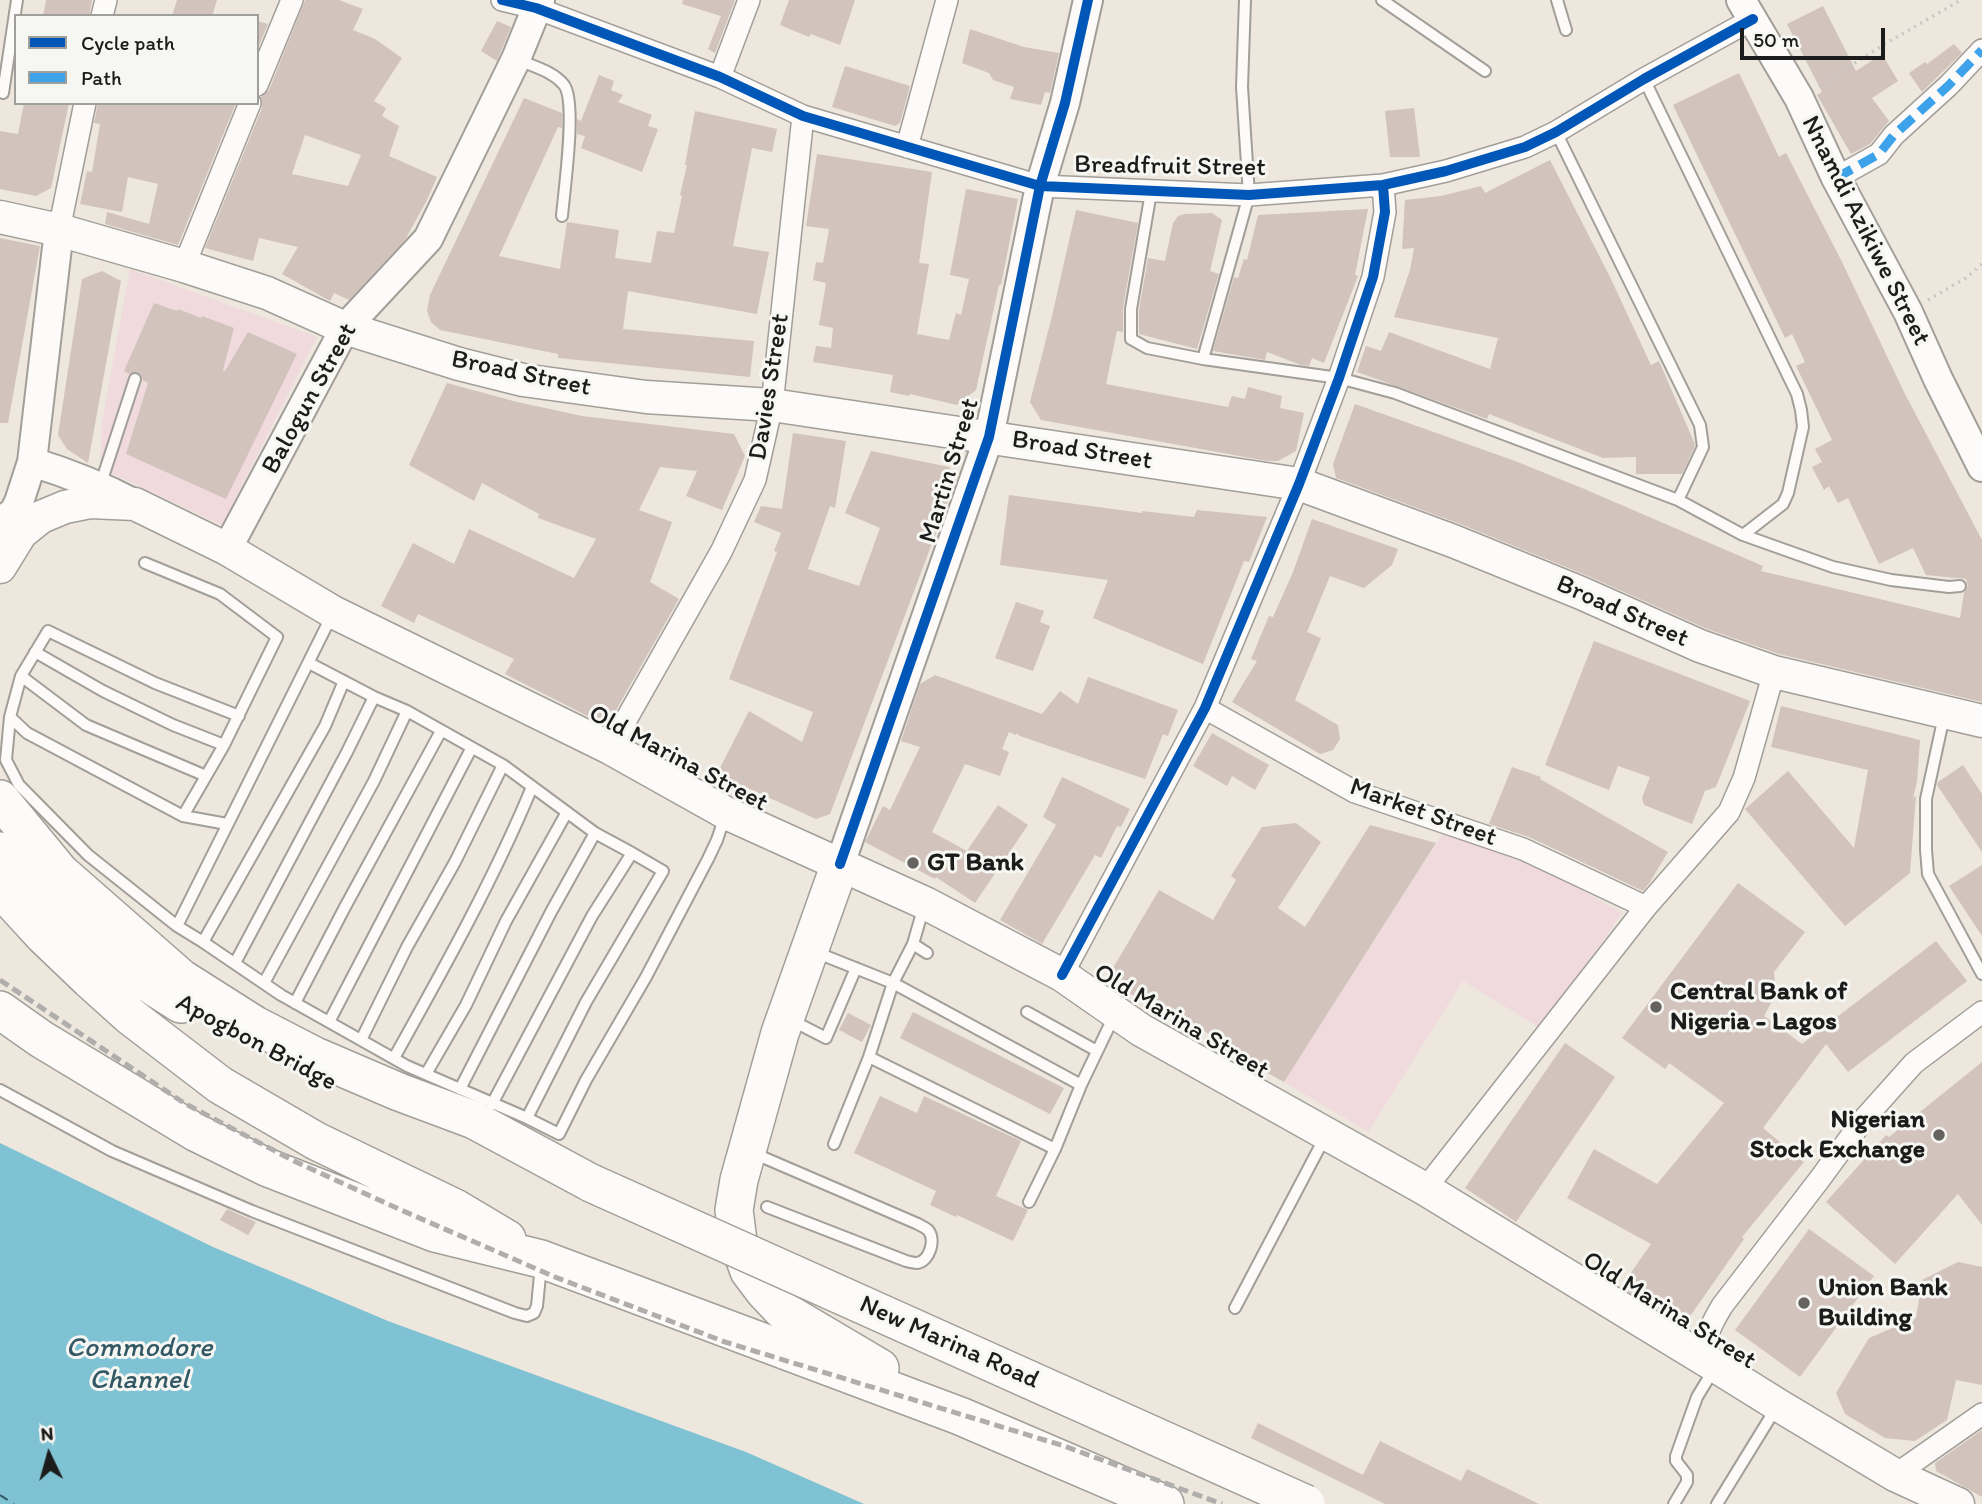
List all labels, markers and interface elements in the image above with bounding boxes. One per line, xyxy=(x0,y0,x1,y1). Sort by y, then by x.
legend xyxy=(14,14,259,105)
scale bar xyxy=(1744,14,1889,58)
text: 50 m xyxy=(1753,27,1799,52)
text: Cycle path xyxy=(81,30,175,55)
text: Path xyxy=(81,65,122,90)
street label: Nnamdi Azikiwe Street xyxy=(1794,111,1936,351)
street label: Breadfruit Street xyxy=(1074,150,1266,184)
street label: Davies Street xyxy=(743,311,797,463)
street label: Balogun Street xyxy=(256,318,364,480)
street label: Broad Street xyxy=(448,344,594,404)
street label: Martin Street xyxy=(913,395,987,547)
street label: Broad Street xyxy=(1010,425,1154,477)
street label: Broad Street xyxy=(1551,569,1693,655)
street label: Old Marina Street xyxy=(583,699,773,819)
street label: Market Street xyxy=(1345,772,1501,854)
place label: GT Bank xyxy=(927,847,1024,879)
marker: GT Bank xyxy=(905,855,921,871)
street label: Old Marina Street xyxy=(1088,957,1274,1087)
place label: Central Bank of Nigeria - Lagos xyxy=(1670,976,1847,1038)
street label: Apogbon Bridge xyxy=(170,988,342,1098)
marker: Central Bank of Nigeria - Lagos xyxy=(1648,999,1664,1015)
place label: Nigerian Stock Exchange xyxy=(1750,1104,1925,1166)
marker: Nigerian Stock Exchange xyxy=(1931,1127,1947,1143)
street label: Old Marina Street xyxy=(1576,1245,1762,1377)
place label: Union Bank Building xyxy=(1818,1272,1948,1334)
street label: New Marina Road xyxy=(854,1289,1044,1397)
marker: Union Bank Building xyxy=(1796,1295,1812,1311)
water label: Commodore Channel xyxy=(66,1332,212,1398)
north arrow xyxy=(14,1420,84,1490)
text: N xyxy=(40,1422,55,1446)

